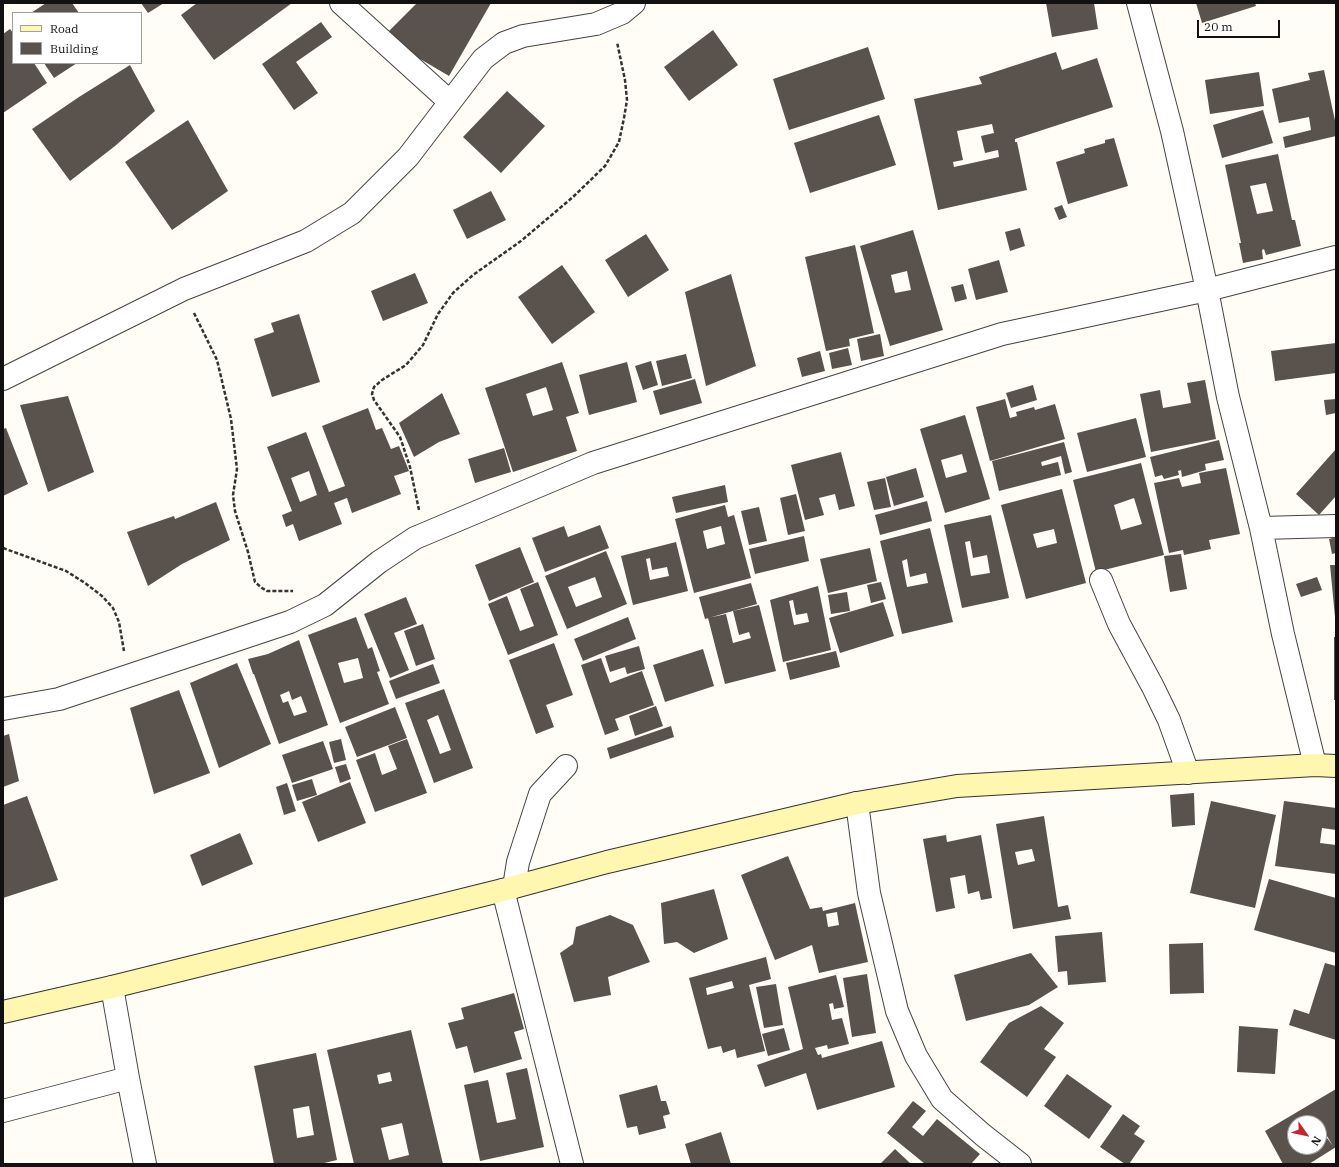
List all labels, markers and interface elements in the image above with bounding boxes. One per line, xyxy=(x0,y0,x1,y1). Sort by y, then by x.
legend xyxy=(12,12,142,64)
scale bar xyxy=(1199,12,1282,38)
text: 20 m xyxy=(1204,19,1233,34)
text: Road xyxy=(50,21,79,36)
text: Building xyxy=(50,41,98,56)
north arrow xyxy=(1287,1115,1327,1155)
text: N xyxy=(1308,1134,1324,1148)

